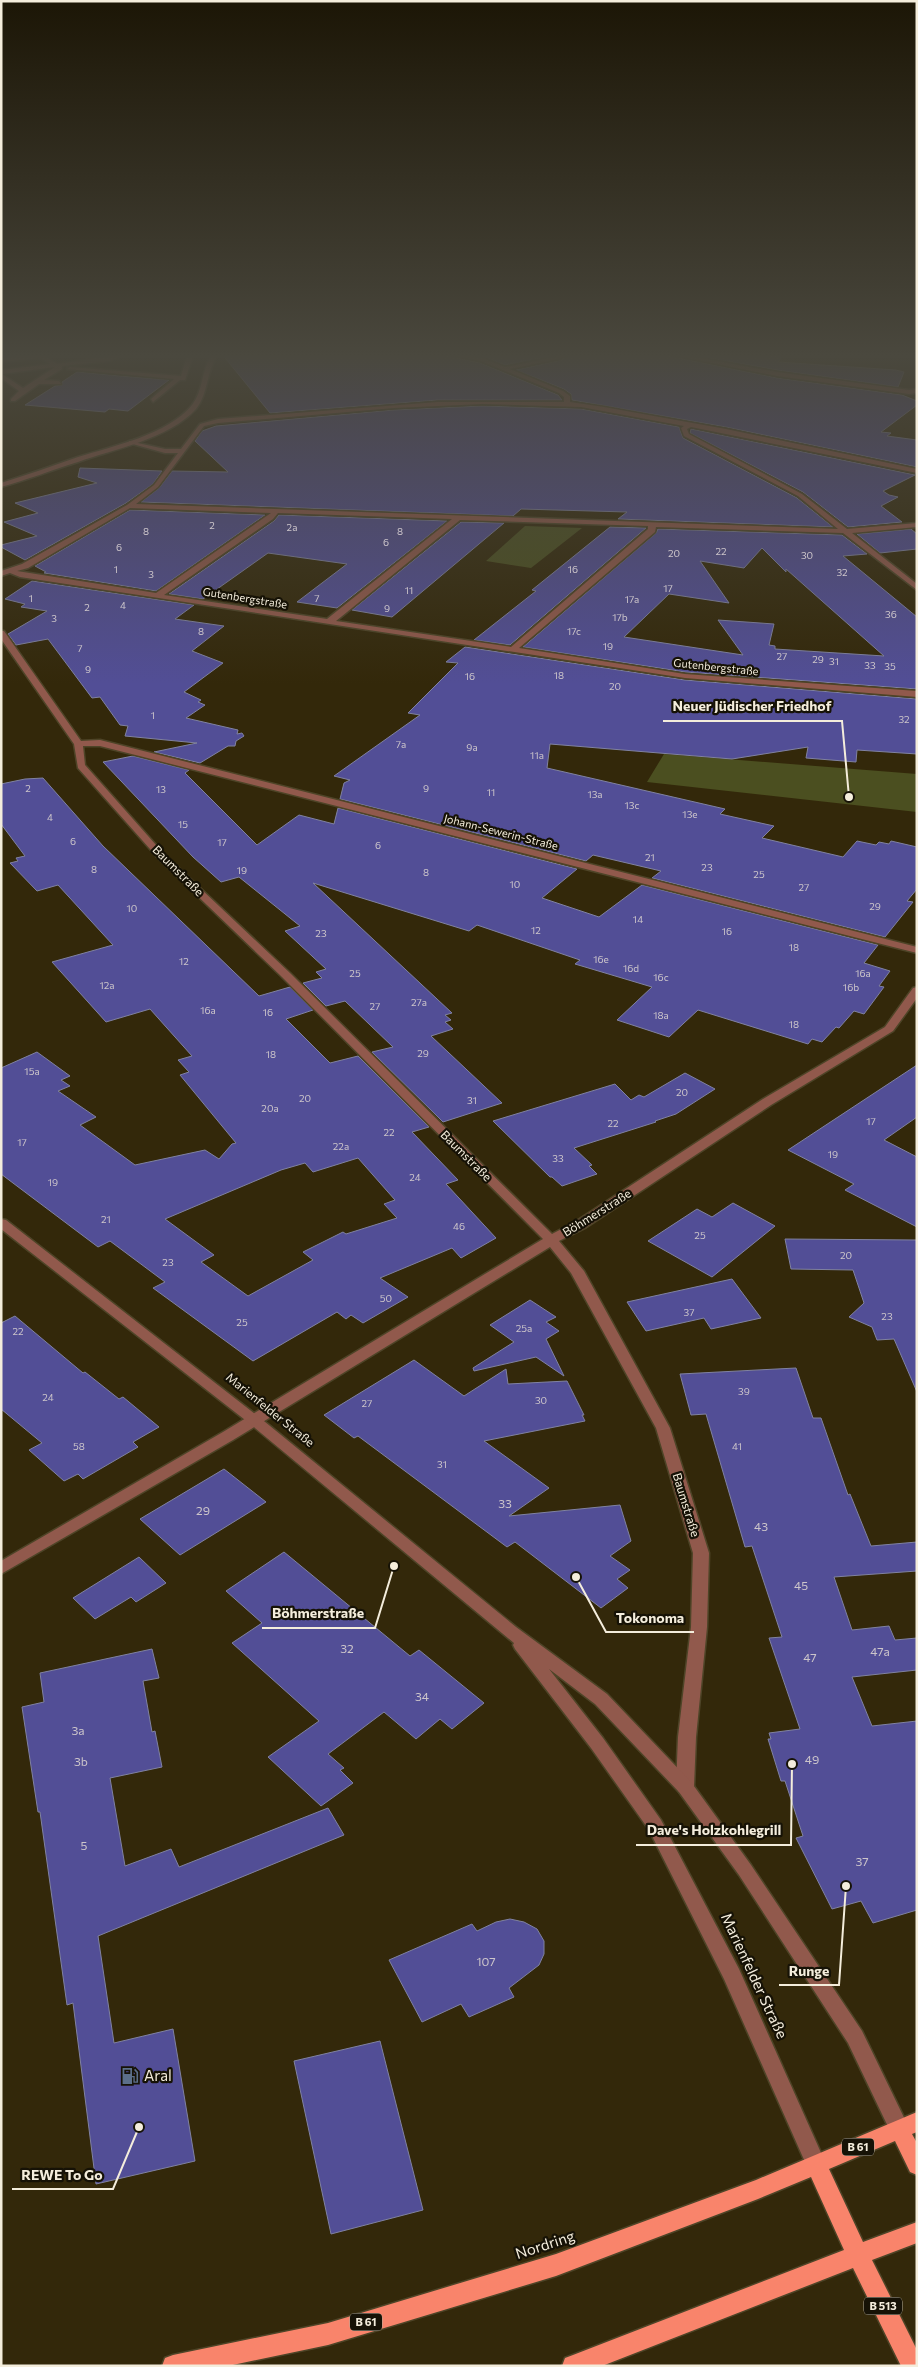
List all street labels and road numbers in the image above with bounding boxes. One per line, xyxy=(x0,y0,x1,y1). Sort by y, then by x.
street label: Gutenbergstraße xyxy=(202,584,288,611)
street label: Gutenbergstraße xyxy=(673,656,759,677)
street label: Johann-Sewerin-Straße xyxy=(442,811,560,853)
street label: Baumstraße xyxy=(150,842,207,899)
street label: Baumstraße xyxy=(438,1127,495,1184)
street label: Böhmerstraße xyxy=(560,1186,633,1239)
street label: Marienfelder Straße xyxy=(224,1369,318,1449)
street label: Baumstraße xyxy=(671,1471,703,1538)
street label: Marienfelder Straße xyxy=(718,1910,792,2041)
road number: B 61 xyxy=(842,2138,874,2156)
street label: Nordring xyxy=(513,2226,577,2262)
road number: B 513 xyxy=(864,2298,902,2314)
road number: B 61 xyxy=(350,2314,382,2330)

